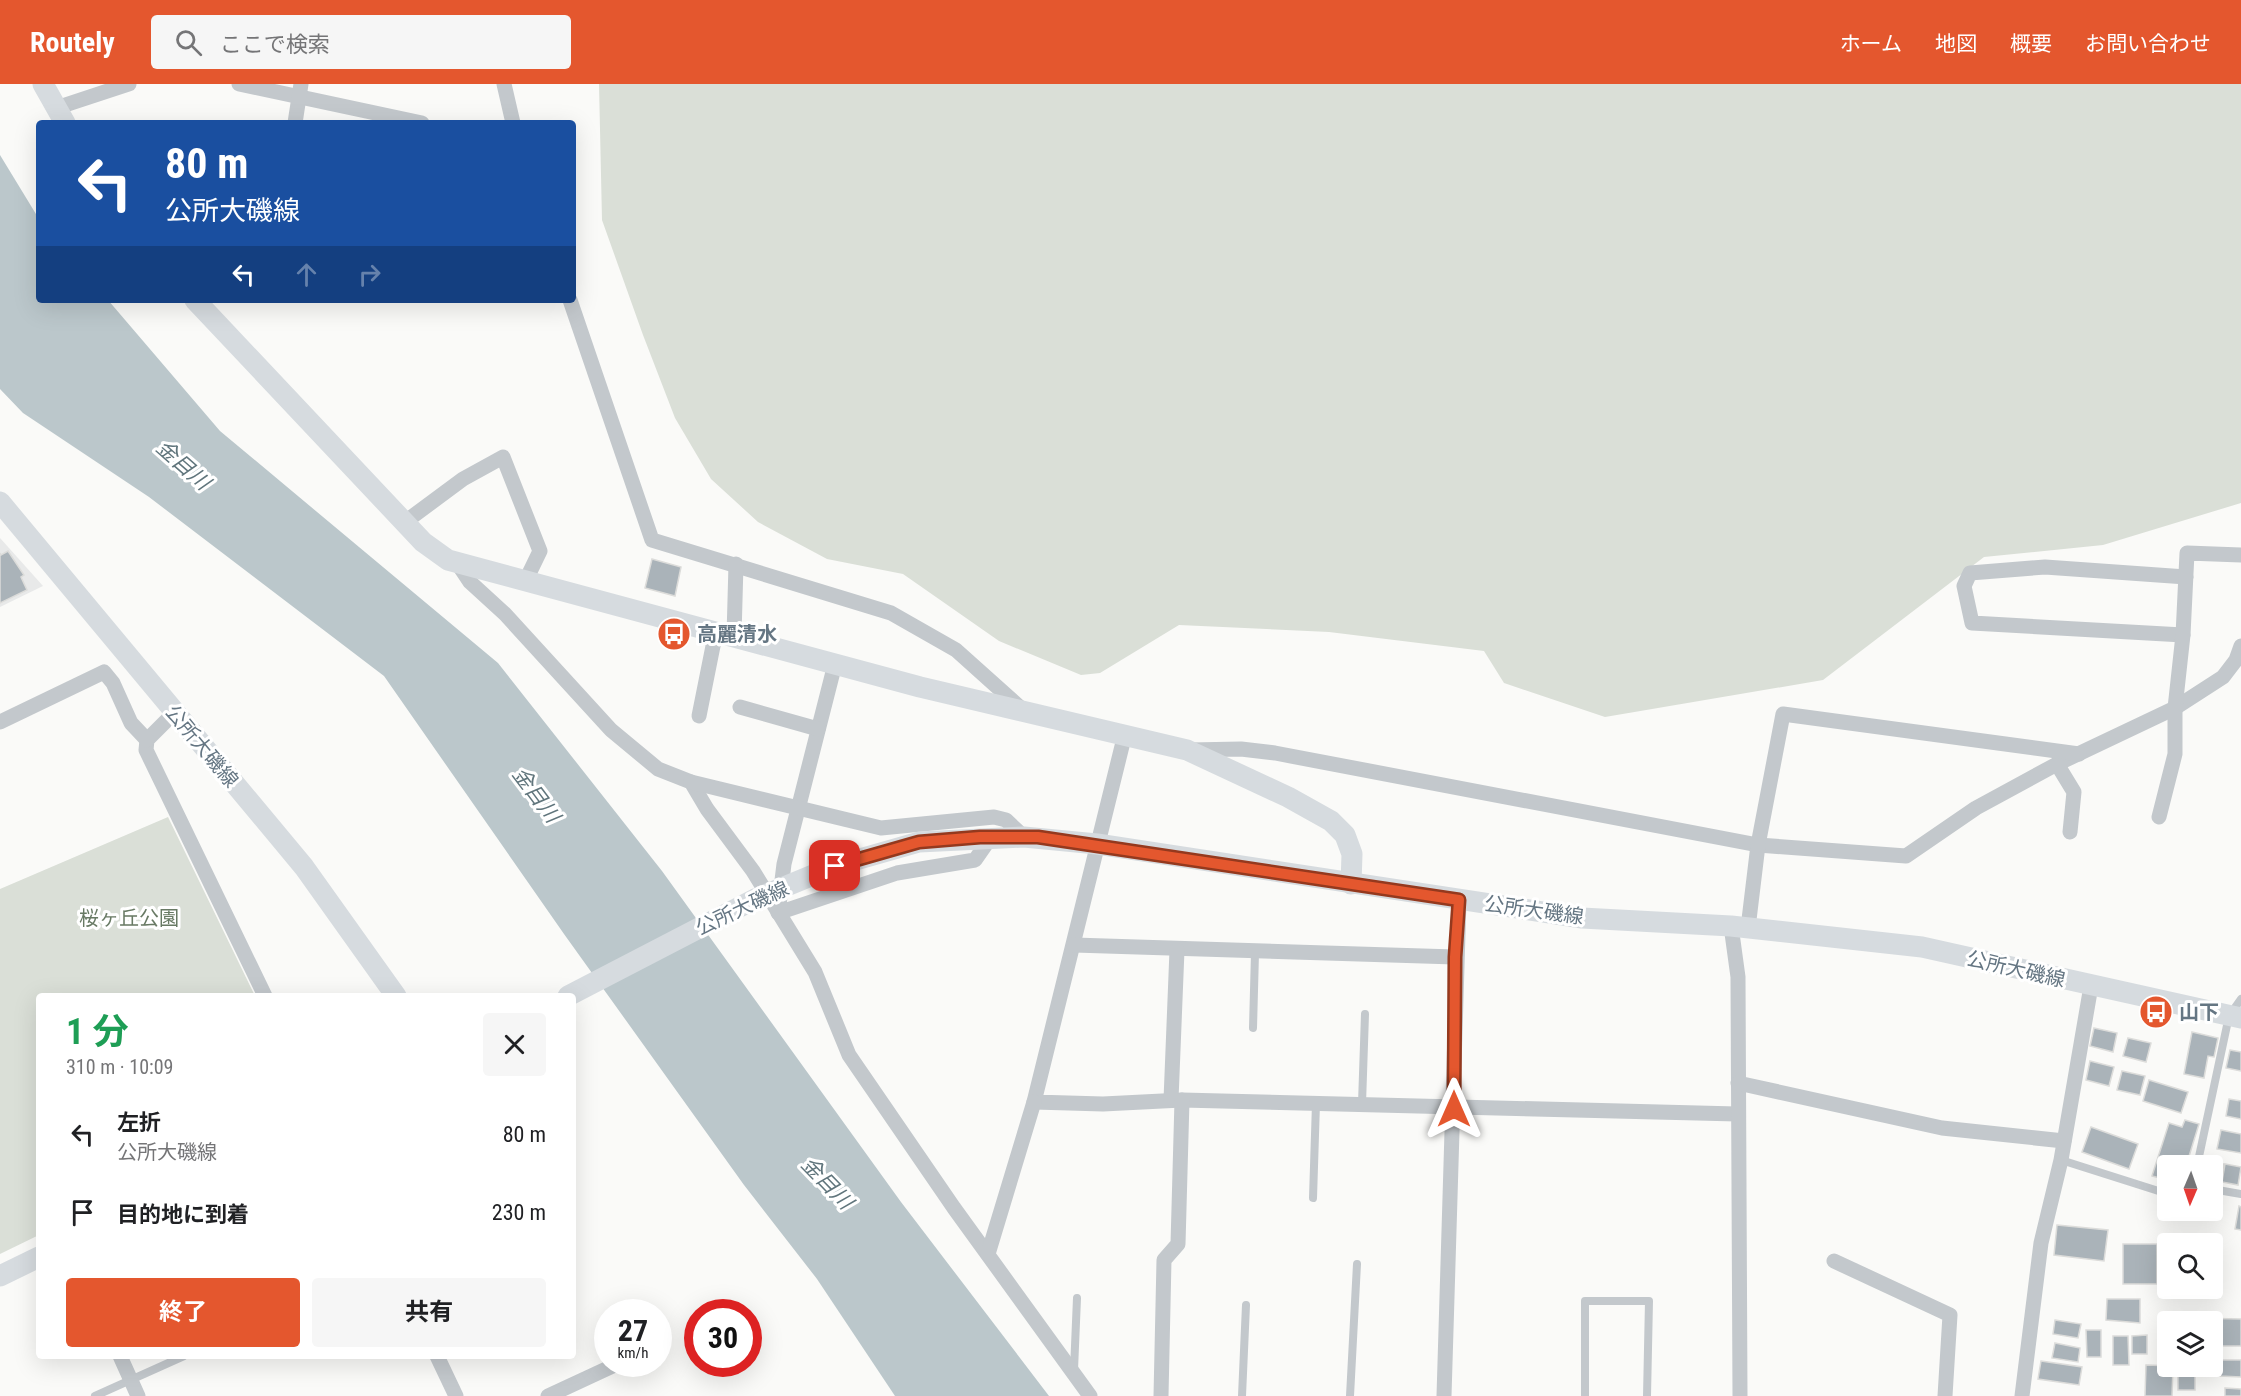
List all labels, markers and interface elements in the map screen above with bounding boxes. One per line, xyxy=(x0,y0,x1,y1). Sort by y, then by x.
search box xyxy=(151,15,571,69)
text: Routely xyxy=(30,26,115,59)
icon: search xyxy=(172,26,205,59)
text: ここで検索 xyxy=(220,32,330,57)
text: ホーム xyxy=(1840,32,1902,56)
text: 地図 xyxy=(1935,32,1977,56)
text: 概要 xyxy=(2010,32,2052,56)
text: お問い合わせ xyxy=(2085,32,2211,56)
text: 80 m xyxy=(165,139,248,188)
icon: left xyxy=(66,144,144,222)
text: 公所大磯線 xyxy=(165,195,300,227)
icon: left xyxy=(227,258,260,291)
icon: ahead xyxy=(290,258,323,291)
icon: right xyxy=(353,258,386,291)
water label: 金目川 xyxy=(151,435,216,496)
bus stop icon: 高麗清水 xyxy=(656,616,692,652)
place label: 高麗清水 xyxy=(697,622,777,646)
street label: 公所大磯線 xyxy=(161,700,243,792)
water label: 金目川 xyxy=(507,763,566,829)
pin xyxy=(809,840,860,891)
icon: arrive xyxy=(818,849,851,882)
street label: 公所大磯線 xyxy=(692,876,792,940)
street label: 公所大磯線 xyxy=(1483,891,1585,929)
park label: 桜ヶ丘公園 xyxy=(79,906,179,930)
street label: 公所大磯線 xyxy=(1965,946,2067,992)
bus stop icon: 山下 xyxy=(2138,994,2174,1030)
place label: 山下 xyxy=(2179,1000,2219,1024)
text: 1 分 xyxy=(66,1011,129,1053)
button: close xyxy=(483,1013,546,1076)
text: 310 m · 10:09 xyxy=(66,1055,173,1079)
position arrow xyxy=(1422,1077,1486,1141)
text: 左折 xyxy=(117,1110,161,1135)
icon: left xyxy=(66,1118,99,1151)
text: 80 m xyxy=(503,1122,546,1147)
text: 公所大磯線 xyxy=(117,1140,217,1164)
water label: 金目川 xyxy=(796,1152,859,1215)
north arrow xyxy=(2157,1155,2223,1221)
map controls xyxy=(2157,1155,2223,1377)
icon: arrive xyxy=(66,1196,99,1229)
text: 230 m xyxy=(492,1200,546,1225)
text: 目的地に到着 xyxy=(117,1202,249,1227)
button: search xyxy=(2157,1233,2223,1299)
button: 終了 xyxy=(66,1278,300,1347)
button: 共有 xyxy=(312,1278,546,1347)
speed limit sign: 30 xyxy=(684,1299,762,1377)
button: layers xyxy=(2157,1311,2223,1377)
text: 27 xyxy=(618,1313,648,1348)
text: km/h xyxy=(618,1344,648,1362)

